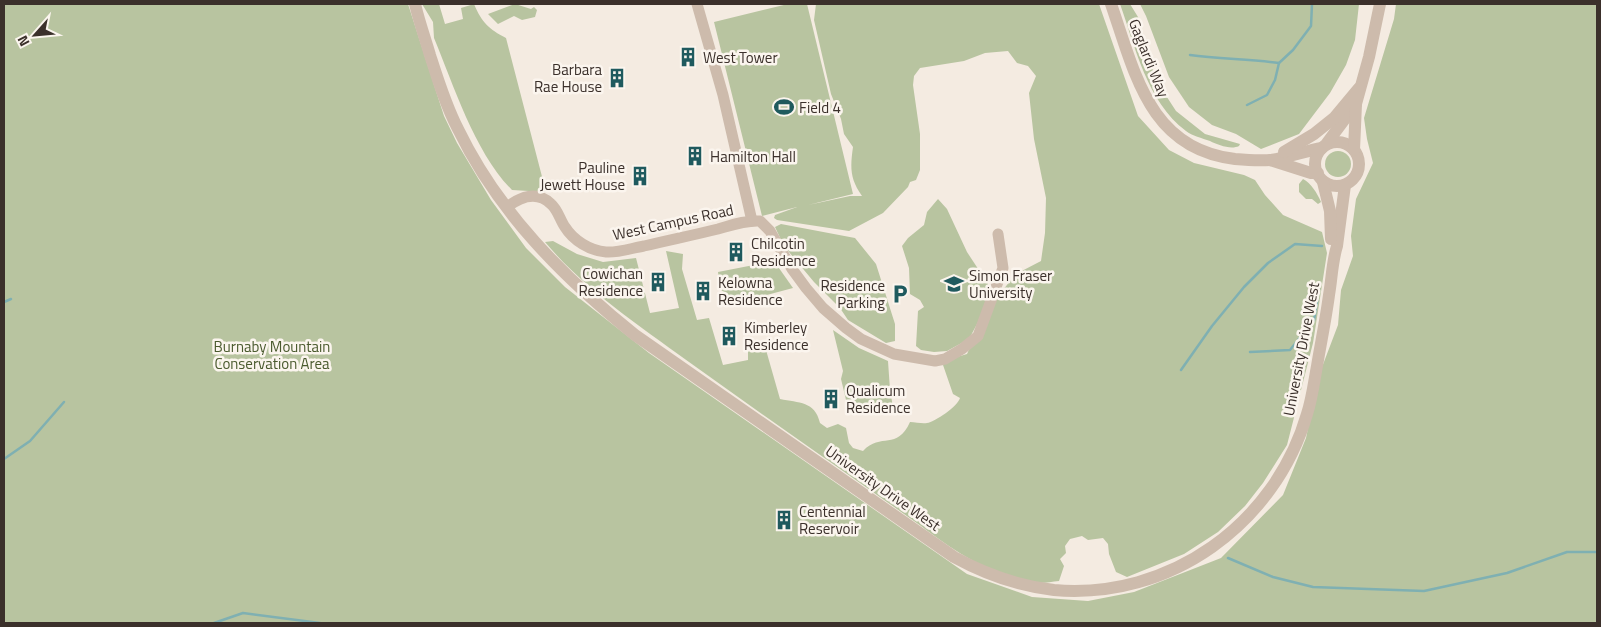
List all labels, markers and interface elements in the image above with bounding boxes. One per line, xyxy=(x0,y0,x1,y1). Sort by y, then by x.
north arrow xyxy=(10,10,60,60)
street label: Gaglardi Way xyxy=(1123,15,1175,101)
text: N xyxy=(11,32,35,50)
building icon: West Tower xyxy=(677,46,699,68)
place label: West Tower xyxy=(703,46,778,69)
place label: Barbara Rae House xyxy=(534,58,602,98)
building icon: Barbara Rae House xyxy=(606,67,628,89)
sports icon: Field 4 xyxy=(773,96,795,118)
place label: Field 4 xyxy=(799,96,841,119)
building icon: Hamilton Hall xyxy=(684,145,706,167)
place label: Hamilton Hall xyxy=(710,145,796,168)
place label: Pauline Jewett House xyxy=(540,156,625,196)
building icon: Pauline Jewett House xyxy=(629,165,651,187)
street label: West Campus Road xyxy=(610,198,736,246)
place label: Chilcotin Residence xyxy=(751,232,816,272)
building icon: Chilcotin Residence xyxy=(725,241,747,263)
place label: Cowichan Residence xyxy=(578,262,643,302)
place label: Simon Fraser University xyxy=(969,264,1052,304)
building icon: Cowichan Residence xyxy=(647,271,669,293)
place label: Kelowna Residence xyxy=(718,271,783,311)
school or university icon: Simon Fraser University xyxy=(943,273,965,295)
place label: Residence Parking xyxy=(820,274,885,314)
street label: University Drive West xyxy=(1277,279,1325,418)
building icon: Kelowna Residence xyxy=(692,280,714,302)
parking icon: Residence Parking xyxy=(889,283,911,305)
place label: Kimberley Residence xyxy=(744,316,809,356)
building icon: Kimberley Residence xyxy=(718,325,740,347)
park label: Burnaby Mountain Conservation Area xyxy=(214,335,330,375)
place label: Qualicum Residence xyxy=(846,379,911,419)
building icon: Qualicum Residence xyxy=(820,388,842,410)
street label: University Drive West xyxy=(821,440,946,537)
place label: Centennial Reservoir xyxy=(799,500,866,540)
building icon: Centennial Reservoir xyxy=(773,509,795,531)

